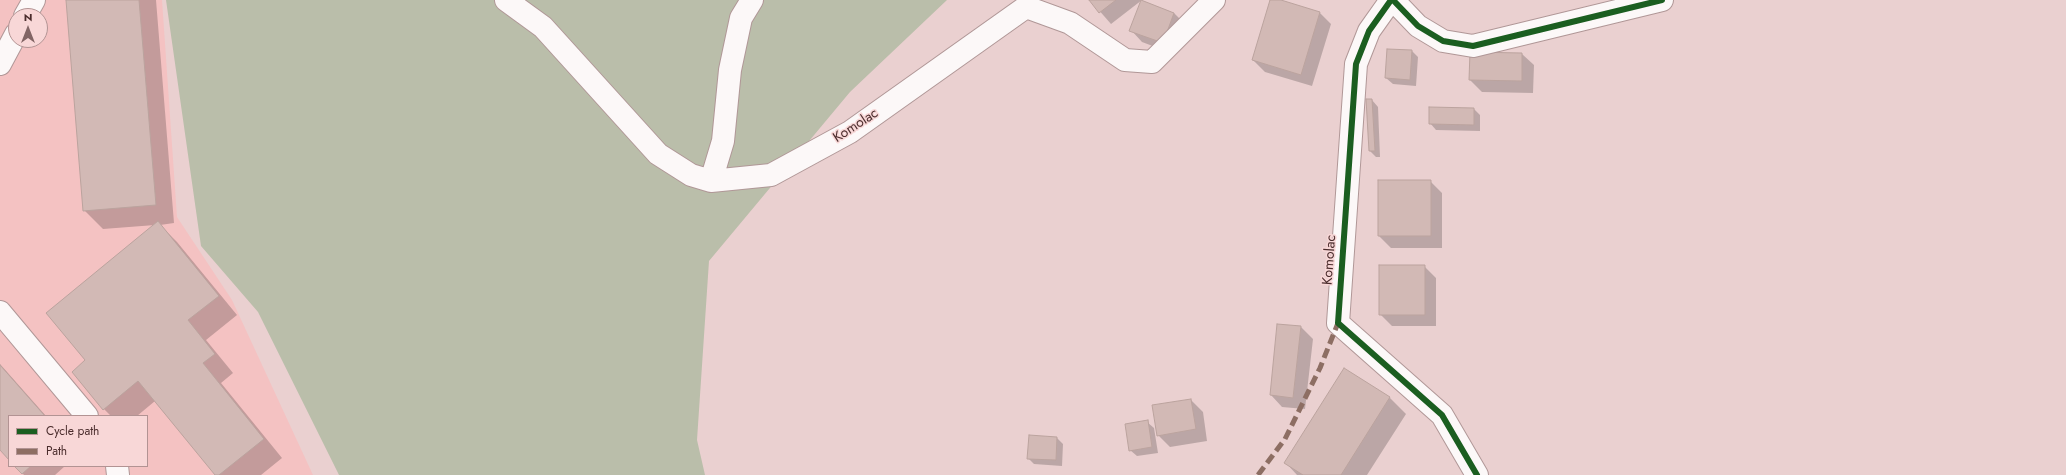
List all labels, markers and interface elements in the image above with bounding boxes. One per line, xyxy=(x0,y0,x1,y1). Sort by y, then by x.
north arrow xyxy=(8,8,48,48)
text: N xyxy=(24,9,32,25)
street label: Komolac xyxy=(830,105,882,147)
street label: Komolac xyxy=(1320,234,1340,286)
legend xyxy=(8,415,148,467)
text: Cycle path xyxy=(46,422,99,440)
text: Path xyxy=(46,442,67,460)

